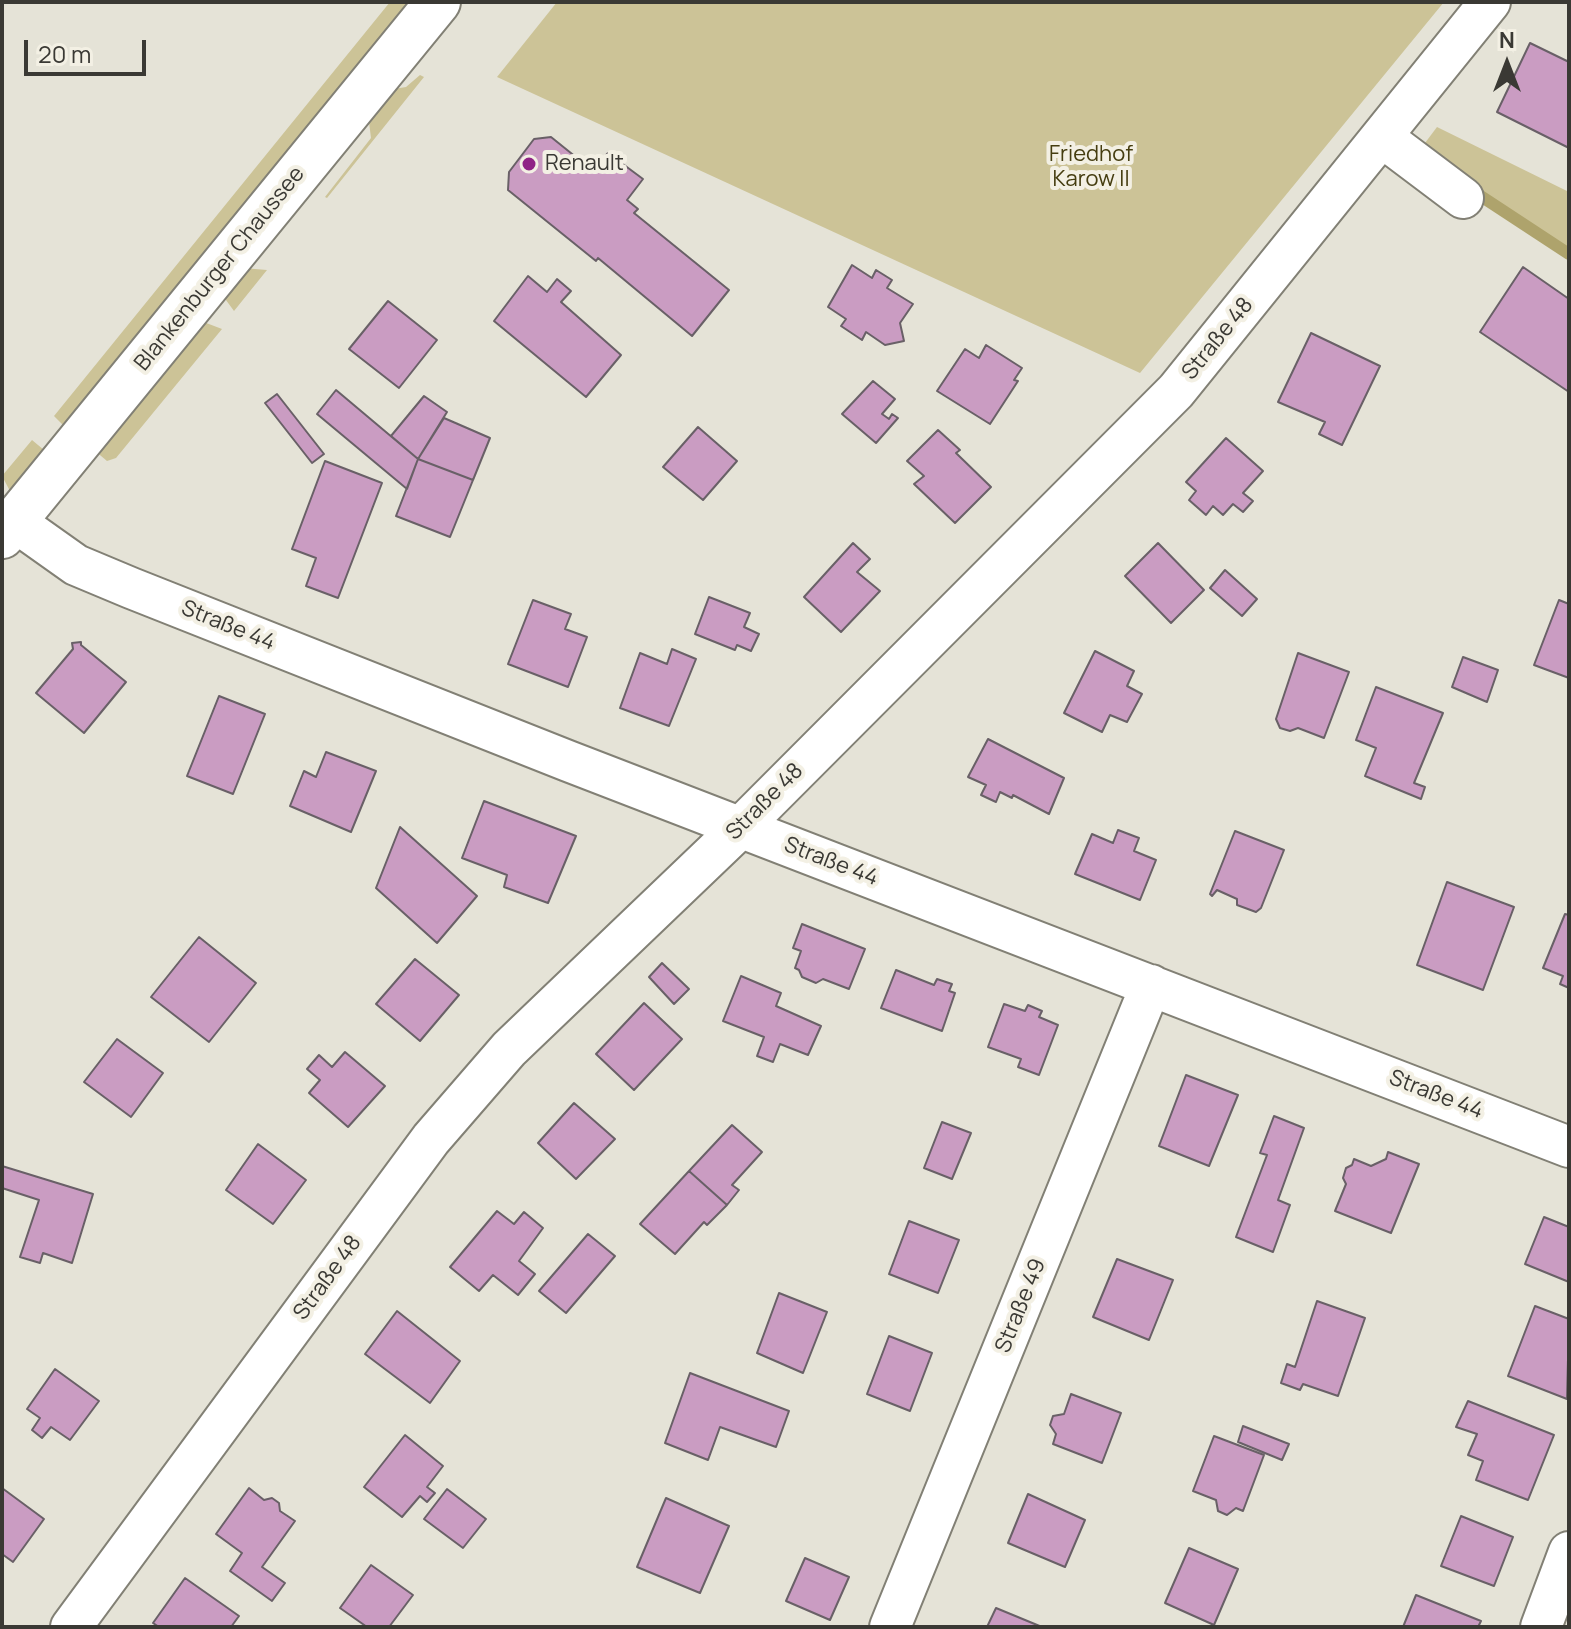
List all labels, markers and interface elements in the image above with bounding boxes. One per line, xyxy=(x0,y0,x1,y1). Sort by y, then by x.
scale bar xyxy=(28,24,150,74)
north arrow xyxy=(1467,24,1547,104)
text: N xyxy=(1499,25,1515,55)
text: 20 m xyxy=(38,37,91,70)
park label: Friedhof Karow II xyxy=(1049,142,1133,194)
place label: Renault xyxy=(545,151,624,177)
marker: Renault xyxy=(520,155,538,173)
street label: Blankenburger Chaussee xyxy=(130,162,310,376)
street label: Straße 48 xyxy=(1177,293,1259,385)
street label: Straße 44 xyxy=(177,595,279,657)
street label: Straße 48 xyxy=(721,758,809,846)
street label: Straße 44 xyxy=(780,832,882,892)
street label: Straße 44 xyxy=(1385,1065,1487,1125)
street label: Straße 48 xyxy=(288,1230,368,1326)
street label: Straße 49 xyxy=(990,1255,1052,1357)

